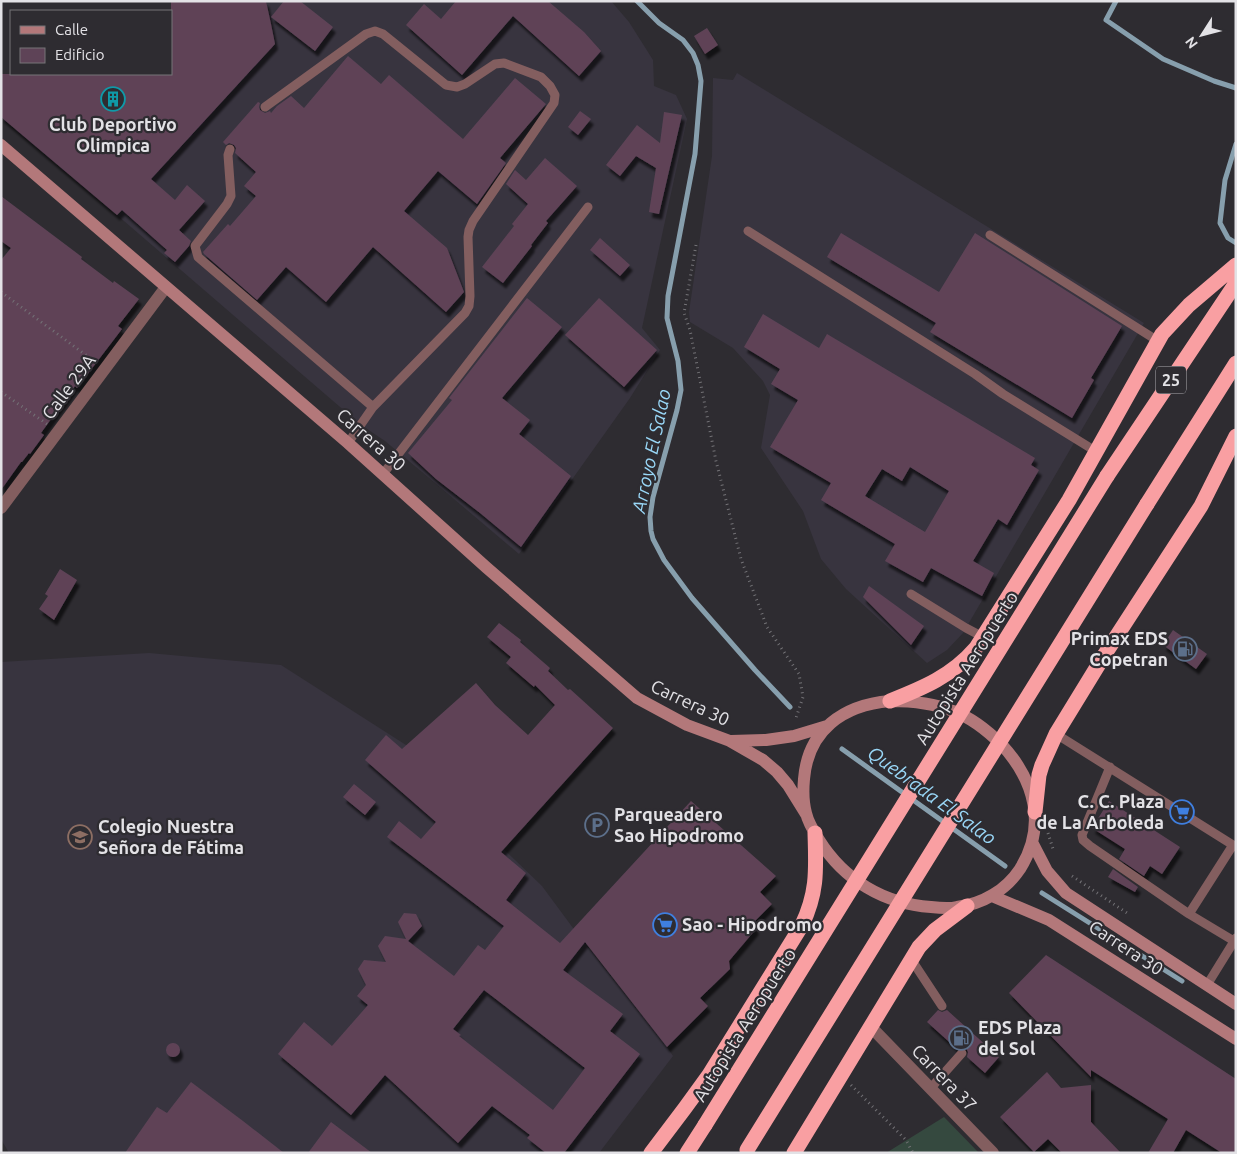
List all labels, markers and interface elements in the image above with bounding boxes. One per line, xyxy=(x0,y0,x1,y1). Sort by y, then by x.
legend xyxy=(10,10,172,75)
north arrow xyxy=(1177,10,1227,60)
text: Calle xyxy=(55,21,88,38)
text: N xyxy=(1182,34,1201,52)
text: Edificio xyxy=(55,46,104,63)
building icon: Club Deportivo Olimpica xyxy=(100,86,126,112)
place label: Club Deportivo Olimpica xyxy=(49,114,177,155)
street label: Calle 29A xyxy=(37,350,99,423)
road number: 25 xyxy=(1156,366,1186,394)
water label: Arroyo El Salao xyxy=(627,387,675,516)
street label: Carrera 30 xyxy=(333,404,410,474)
street label: Autopista Aeropuerto xyxy=(911,587,1021,748)
place label: Primax EDS Copetran xyxy=(1071,628,1168,669)
fuel station icon: Primax EDS Copetran xyxy=(1172,636,1198,662)
street label: Carrera 30 xyxy=(648,675,733,729)
water label: Quebrada El Salao xyxy=(864,741,1000,849)
place label: C. C. Plaza de La Arboleda xyxy=(1036,791,1164,832)
supermarket icon: C. C. Plaza de La Arboleda xyxy=(1169,799,1195,825)
place label: Parqueadero Sao Hipodromo xyxy=(614,804,744,845)
parking icon: Parqueadero Sao Hipodromo xyxy=(584,812,610,838)
place label: Colegio Nuestra Señora de Fátima xyxy=(98,816,244,857)
school or university icon: Colegio Nuestra Señora de Fátima xyxy=(67,824,93,850)
supermarket icon: Sao - Hipodromo xyxy=(652,912,678,938)
place label: Sao - Hipodromo xyxy=(682,914,822,934)
street label: Carrera 30 xyxy=(1086,916,1167,979)
street label: Autopista Aeropuerto xyxy=(689,944,799,1105)
place label: EDS Plaza del Sol xyxy=(978,1017,1062,1058)
fuel station icon: EDS Plaza del Sol xyxy=(948,1025,974,1051)
street label: Carrera 37 xyxy=(908,1040,981,1115)

